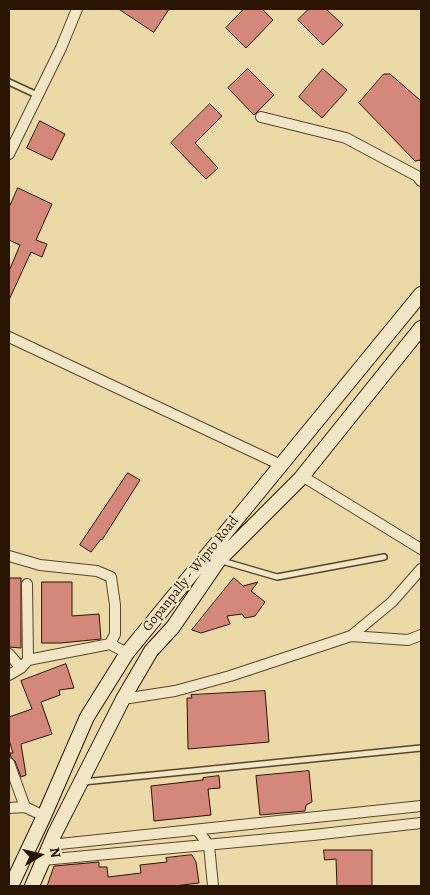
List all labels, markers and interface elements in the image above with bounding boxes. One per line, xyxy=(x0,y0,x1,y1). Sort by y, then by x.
street label: Gopanpally - Wipro Road xyxy=(139,513,243,635)
north arrow xyxy=(15,830,65,880)
text: N xyxy=(45,846,65,859)

